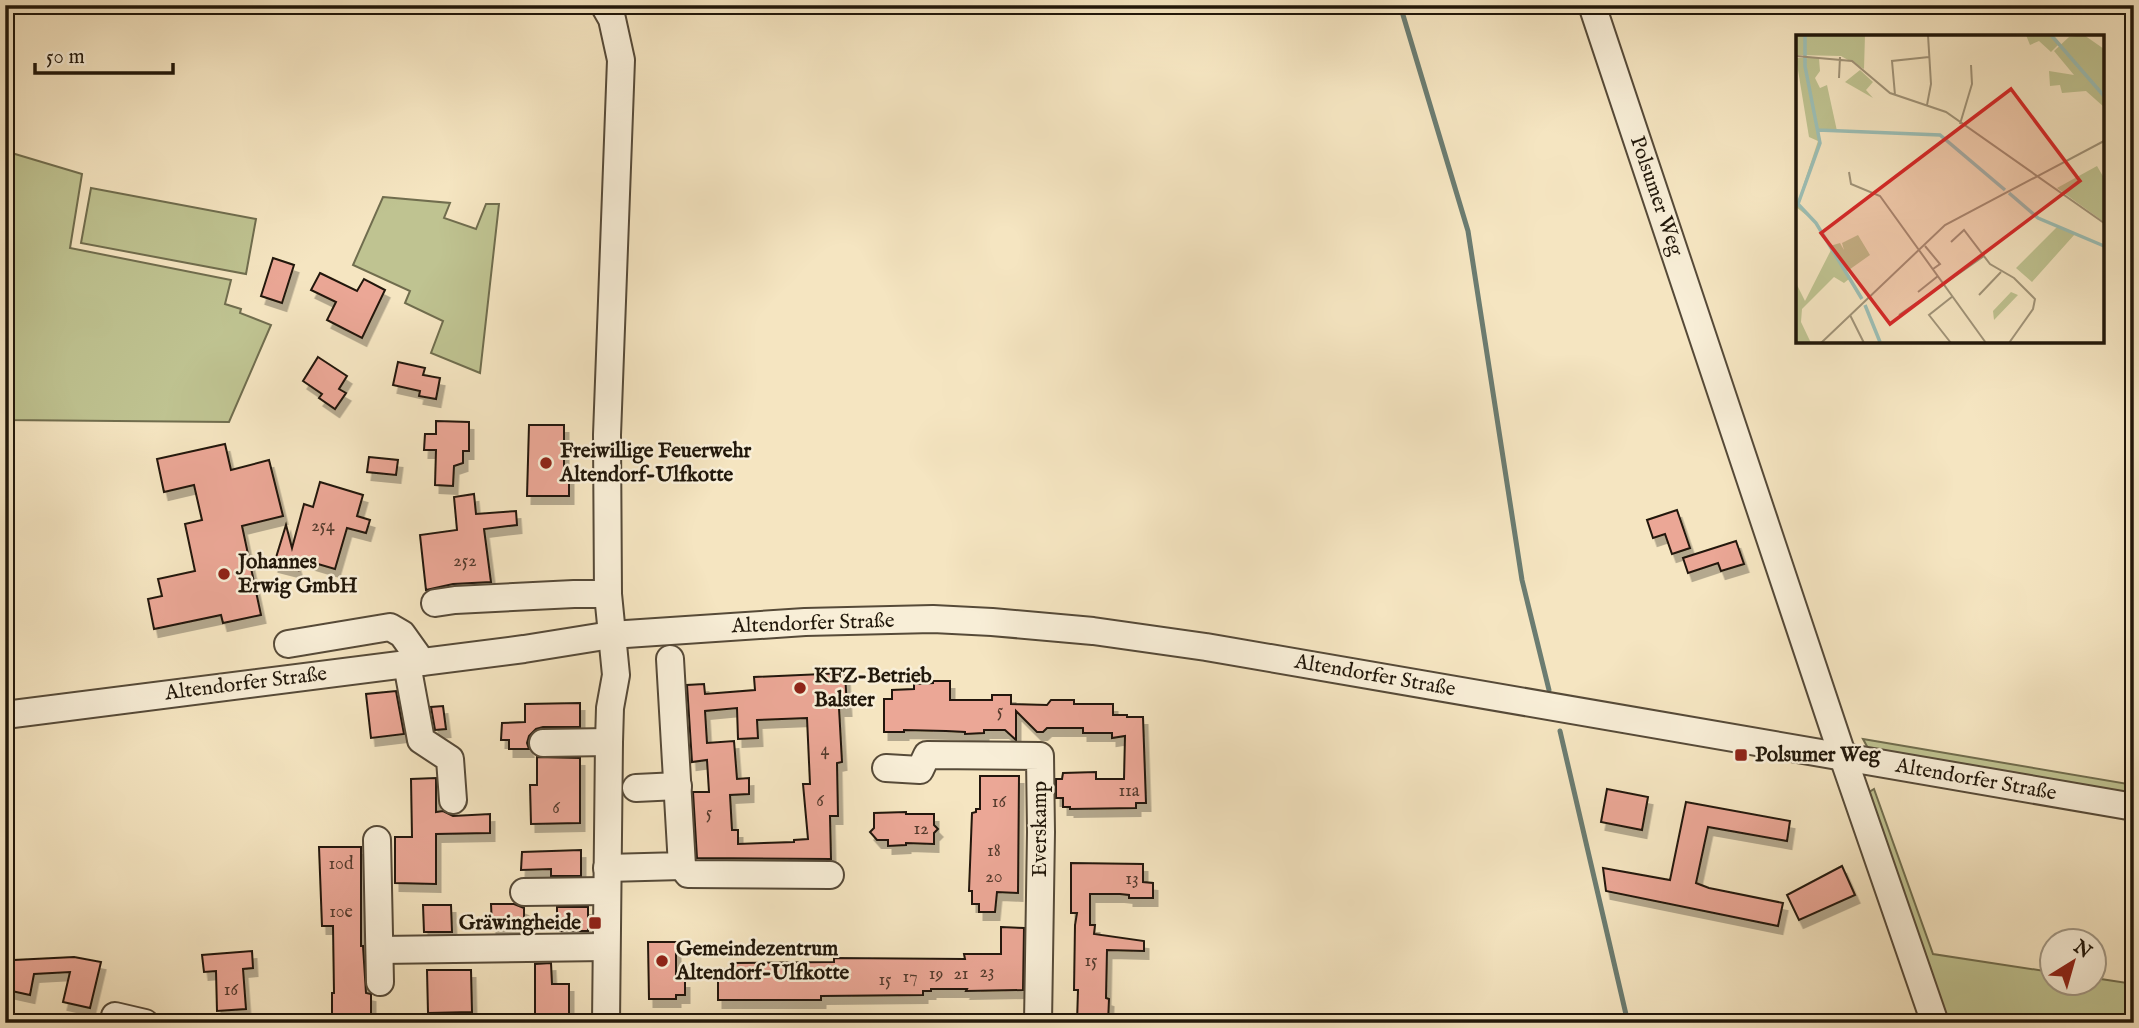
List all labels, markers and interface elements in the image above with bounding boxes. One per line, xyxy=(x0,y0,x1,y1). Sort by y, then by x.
scale bar xyxy=(35,32,173,76)
inset map xyxy=(1796,35,2104,343)
text: 50 m xyxy=(46,44,85,71)
street label: Polsumer Weg xyxy=(1623,132,1689,260)
place label: Freiwillige Feuerwehr Altendorf-Ulfkotte xyxy=(559,438,752,489)
marker: Freiwillige Feuerwehr Altendorf-Ulfkotte xyxy=(538,455,554,471)
house number: 254 xyxy=(311,515,335,538)
place label: Johannes Erwig GmbH xyxy=(235,549,357,600)
house number: 252 xyxy=(453,550,477,573)
marker: Johannes Erwig GmbH xyxy=(216,566,232,582)
street label: Altendorfer Straße xyxy=(730,608,895,640)
street label: Altendorfer Straße xyxy=(1291,648,1458,703)
street label: Altendorfer Straße xyxy=(163,661,329,707)
place label: KFZ-Betrieb Balster xyxy=(814,663,932,714)
marker: KFZ-Betrieb Balster xyxy=(792,680,808,696)
house number: 5 xyxy=(997,700,1004,723)
house number: 4 xyxy=(821,739,830,762)
place label: Polsumer Weg xyxy=(1755,742,1881,769)
marker: Polsumer Weg xyxy=(1733,747,1749,763)
street label: Altendorfer Straße xyxy=(1892,752,2059,807)
house number: 11a xyxy=(1118,780,1140,803)
street label: Everskamp xyxy=(1027,781,1054,877)
house number: 6 xyxy=(816,790,824,813)
house number: 16 xyxy=(992,791,1007,814)
house number: 6 xyxy=(552,797,560,820)
house number: 5 xyxy=(706,802,713,825)
house number: 12 xyxy=(913,818,929,841)
house number: 18 xyxy=(987,840,1001,863)
house number: 10d xyxy=(328,853,354,876)
house number: 20 xyxy=(985,866,1003,889)
house number: 13 xyxy=(1125,868,1139,891)
house number: 10e xyxy=(329,901,353,924)
place label: Gräwingheide xyxy=(459,910,581,937)
marker: Gräwingheide xyxy=(587,915,603,931)
north arrow xyxy=(2038,926,2108,996)
text: N xyxy=(2067,935,2096,965)
place label: Gemeindezentrum Altendorf-Ulfkotte xyxy=(675,936,850,987)
house number: 15 xyxy=(1084,950,1098,973)
marker: Gemeindezentrum Altendorf-Ulfkotte xyxy=(654,953,670,969)
house number: 23 xyxy=(979,961,995,984)
house number: 19 xyxy=(929,963,943,986)
house number: 21 xyxy=(953,963,969,986)
house number: 17 xyxy=(902,966,918,989)
house number: 15 xyxy=(878,969,892,992)
house number: 16 xyxy=(224,979,239,1002)

